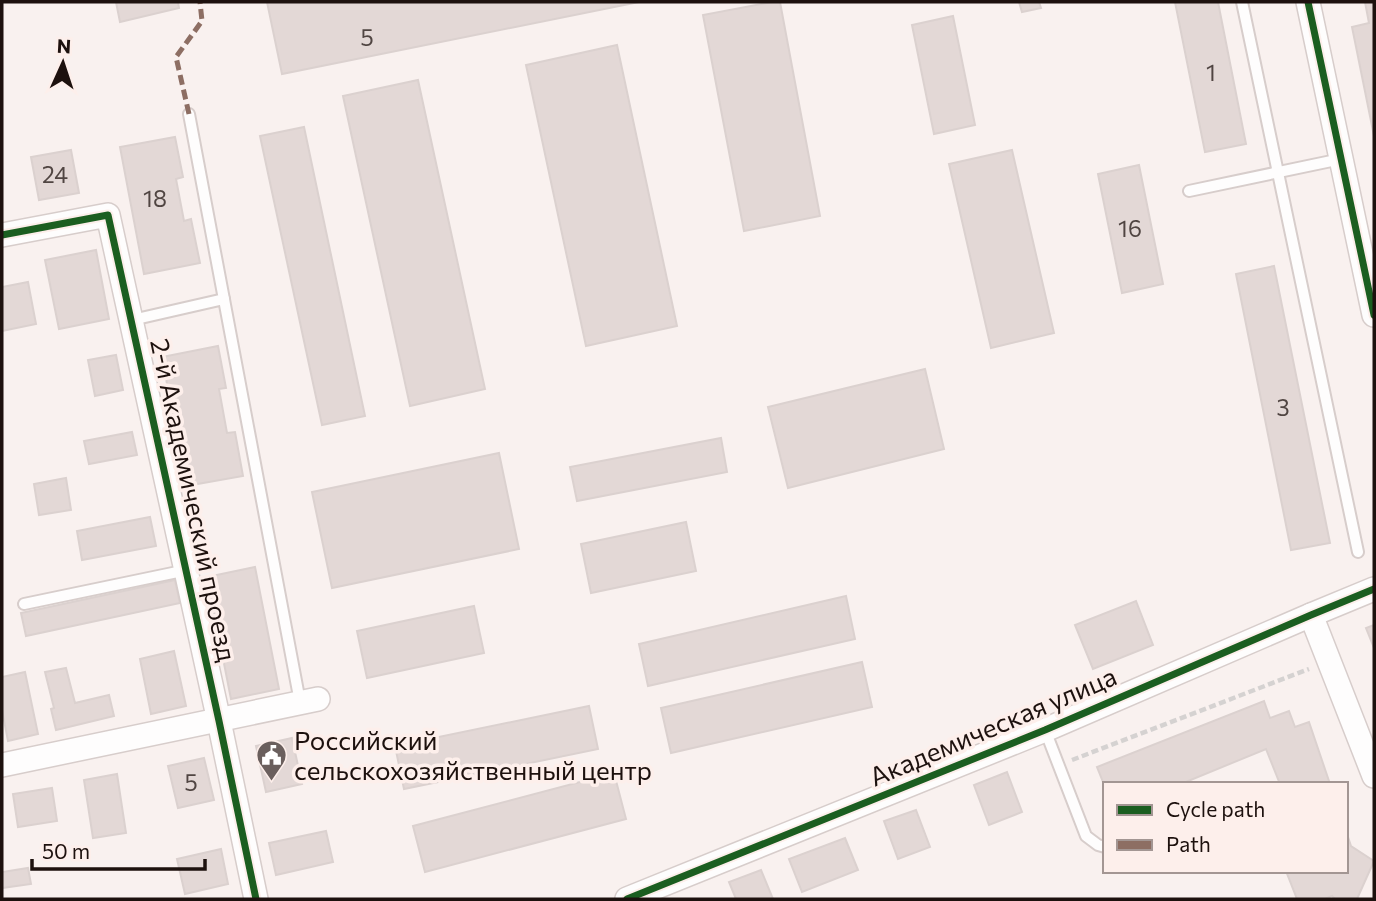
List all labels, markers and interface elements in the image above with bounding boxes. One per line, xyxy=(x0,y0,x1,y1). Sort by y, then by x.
house number: 5 xyxy=(360,23,374,51)
north arrow xyxy=(28,28,98,98)
text: N xyxy=(56,34,72,57)
house number: 1 xyxy=(1206,58,1216,86)
house number: 24 xyxy=(42,160,68,188)
house number: 18 xyxy=(143,184,167,212)
house number: 16 xyxy=(1118,214,1142,242)
street label: 2-й Академический проезд xyxy=(145,335,244,664)
house number: 3 xyxy=(1276,393,1290,421)
street label: Академическая улица xyxy=(864,660,1121,792)
place label: Российский сельскохозяйственный центр xyxy=(294,724,652,785)
public building icon: Российский сельскохозяйственный центр xyxy=(254,739,288,783)
house number: 5 xyxy=(184,768,198,796)
legend xyxy=(1103,782,1348,873)
text: Cycle path xyxy=(1166,796,1265,821)
scale bar xyxy=(32,828,205,872)
text: Path xyxy=(1166,831,1211,856)
text: 50 m xyxy=(42,838,90,863)

